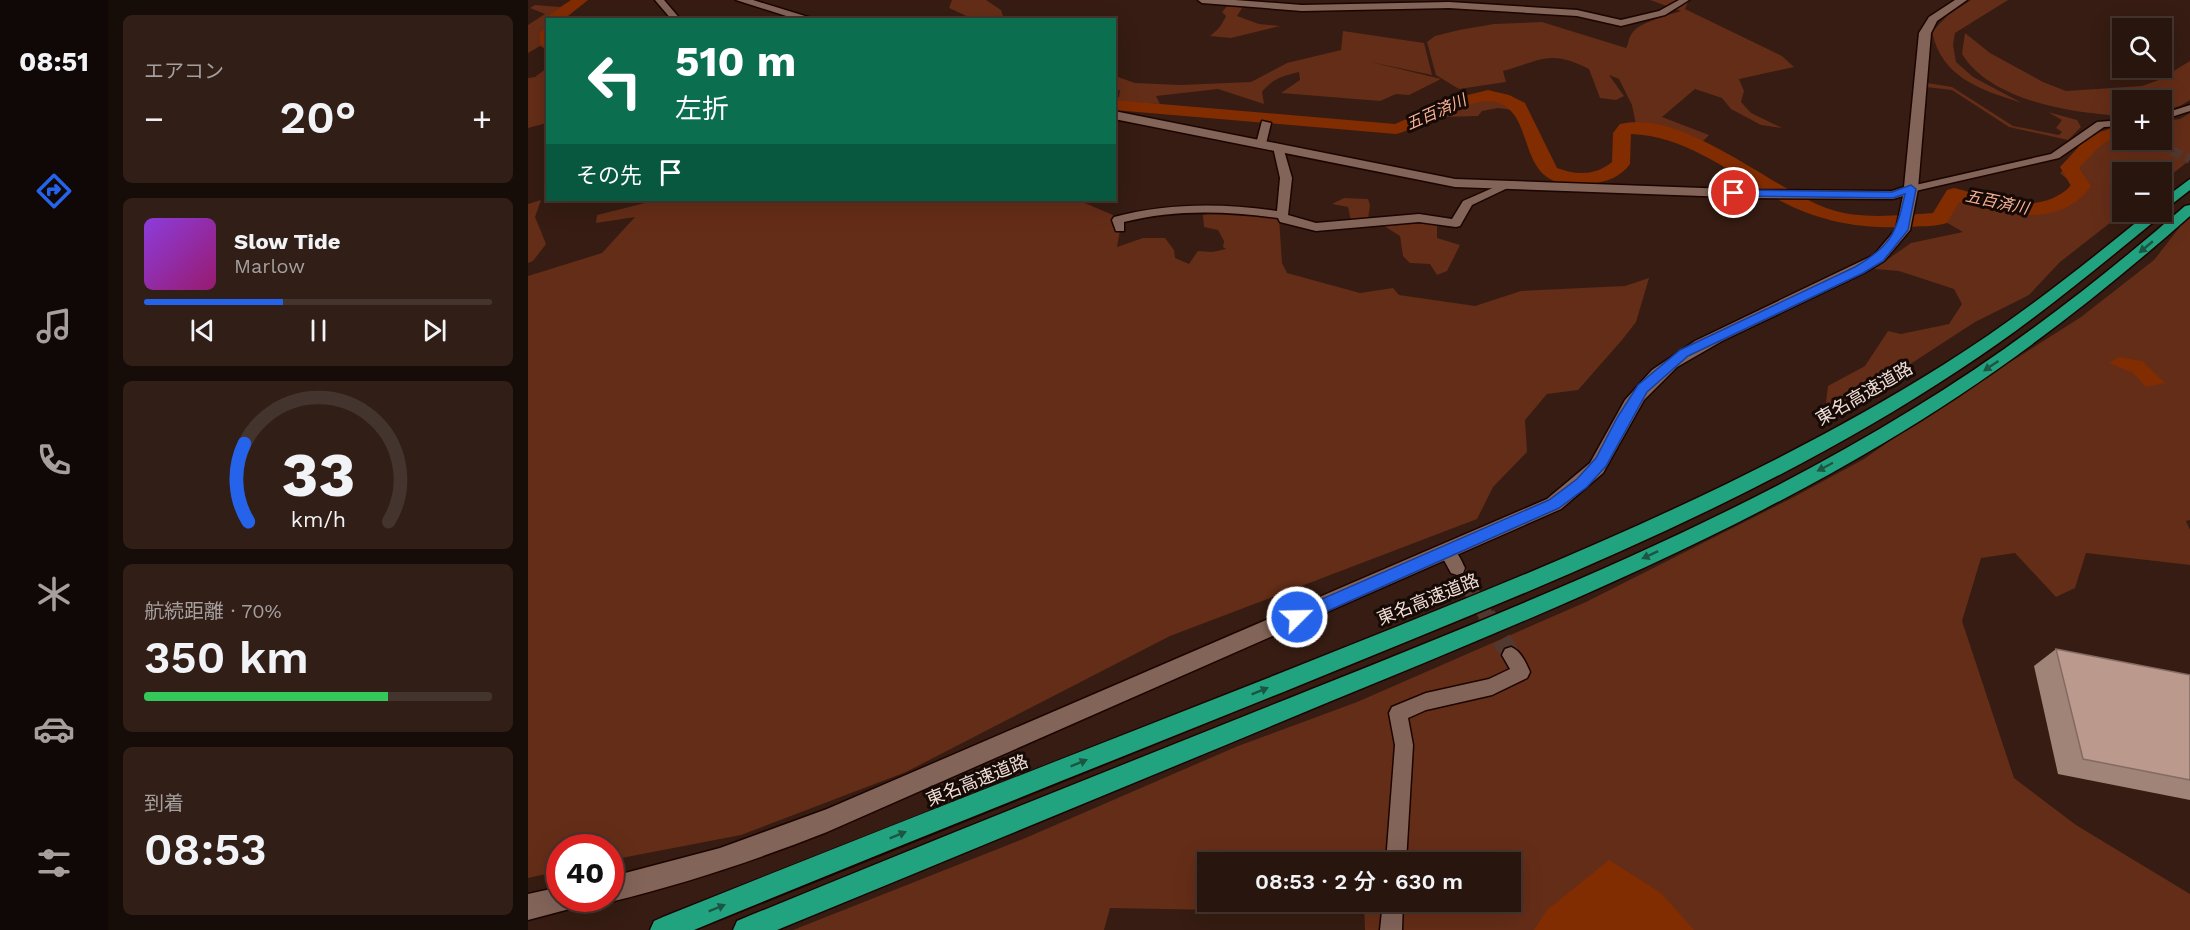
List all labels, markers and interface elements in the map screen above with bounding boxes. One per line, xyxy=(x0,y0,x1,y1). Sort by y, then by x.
map controls xyxy=(2112,18,2172,222)
button: search xyxy=(2112,18,2172,78)
text: 510 m xyxy=(675,37,796,86)
icon: left xyxy=(576,42,654,120)
text: 08:51 xyxy=(19,46,89,78)
text: エアコン xyxy=(144,59,224,83)
water label: 五百済川 xyxy=(1403,89,1471,134)
button: + xyxy=(2112,90,2172,150)
text: 20° xyxy=(280,91,356,144)
text: 左折 xyxy=(675,93,729,125)
text: − xyxy=(144,99,164,138)
text: + xyxy=(472,99,492,138)
icon: arrive xyxy=(654,156,687,189)
button: − xyxy=(2112,162,2172,222)
text: その先 xyxy=(576,163,642,188)
pin xyxy=(1708,167,1759,218)
icon: directions xyxy=(33,170,75,212)
icon: arrive xyxy=(1717,176,1750,209)
water label: 五百済川 xyxy=(1964,186,2032,218)
text: Slow Tide xyxy=(234,229,341,254)
one-way arrow xyxy=(2139,240,2154,253)
text: Marlow xyxy=(234,254,305,278)
icon: music xyxy=(33,305,75,347)
icon: previous xyxy=(186,314,219,347)
icon: pause xyxy=(302,314,335,347)
icon: next xyxy=(418,314,451,347)
street label: 東名高速道路 xyxy=(1812,357,1916,429)
one-way arrow xyxy=(1983,360,1999,371)
text: 33 xyxy=(281,438,355,511)
icon: phone xyxy=(33,439,75,481)
one-way arrow xyxy=(1816,462,1833,472)
text: km/h xyxy=(290,507,346,532)
one-way arrow xyxy=(1642,550,1659,559)
street label: 東名高速道路 xyxy=(1374,569,1482,629)
icon: climate xyxy=(33,573,75,615)
position arrow xyxy=(1265,585,1329,649)
text: 航続距離 · 70% xyxy=(144,599,282,623)
text: 350 km xyxy=(144,631,309,684)
one-way arrow xyxy=(1252,685,1270,695)
icon: car xyxy=(33,708,75,750)
street label: 東名高速道路 xyxy=(923,750,1031,810)
one-way arrow xyxy=(1071,758,1089,768)
text: 到着 xyxy=(144,791,184,815)
text: 08:53 xyxy=(144,823,267,876)
one-way arrow xyxy=(889,830,907,839)
speed limit sign: 40 xyxy=(546,834,624,912)
icon: filters xyxy=(33,842,75,884)
text: 08:53 · 2 分 · 630 m xyxy=(1255,869,1463,894)
one-way arrow xyxy=(708,903,726,912)

